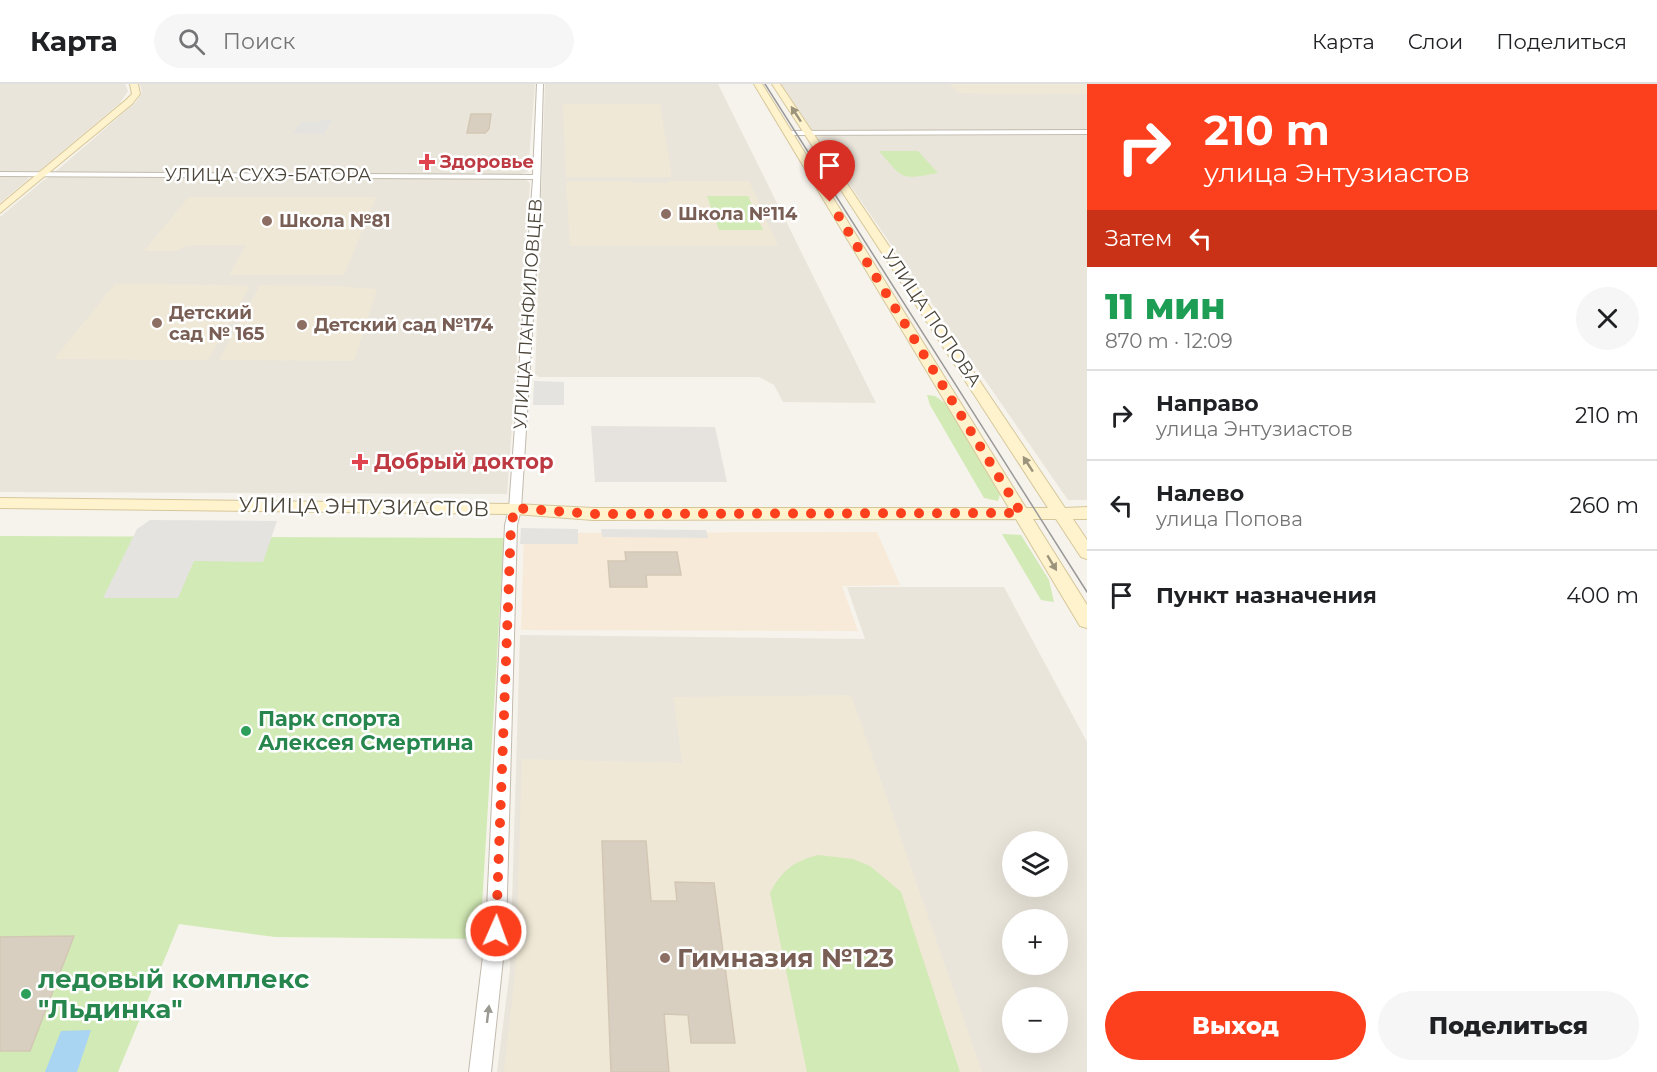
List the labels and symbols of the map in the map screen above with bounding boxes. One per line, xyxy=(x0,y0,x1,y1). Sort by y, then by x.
one-way arrow xyxy=(791,106,802,122)
pin xyxy=(804,140,855,202)
place label: Здоровье xyxy=(439,151,534,173)
marker: Здоровье xyxy=(418,153,436,171)
street label: УЛИЦА СУХЭ-БАТОРА xyxy=(165,164,372,186)
street label: УЛИЦА ПАНФИЛОВЦЕВ xyxy=(509,198,547,430)
place label: Школа №114 xyxy=(678,203,798,225)
marker: Школа №114 xyxy=(659,207,673,221)
place label: Школа №81 xyxy=(279,210,390,232)
marker: Школа №81 xyxy=(260,214,274,228)
street label: УЛИЦА ПОПОВА xyxy=(878,245,986,391)
place label: Детский сад № 165 xyxy=(169,302,265,345)
place label: Детский сад №174 xyxy=(314,314,494,336)
marker: Детский сад № 165 xyxy=(150,316,164,330)
marker: Детский сад №174 xyxy=(295,318,309,332)
place label: Добрый доктор xyxy=(374,449,554,474)
marker: Добрый доктор xyxy=(351,453,369,471)
one-way arrow xyxy=(1023,456,1034,472)
street label: УЛИЦА ЭНТУЗИАСТОВ xyxy=(239,492,489,521)
one-way arrow xyxy=(1047,555,1058,571)
place label: Парк спорта Алексея Смертина xyxy=(258,706,474,755)
marker: Парк спорта Алексея Смертина xyxy=(239,724,253,738)
position arrow xyxy=(464,899,528,963)
place label: Гимназия №123 xyxy=(677,942,894,974)
marker: Гимназия №123 xyxy=(658,951,672,965)
place label: ледовый комплекс "Льдинка" xyxy=(38,963,310,1025)
marker: ледовый комплекс "Льдинка" xyxy=(19,987,33,1001)
one-way arrow xyxy=(483,1004,493,1023)

